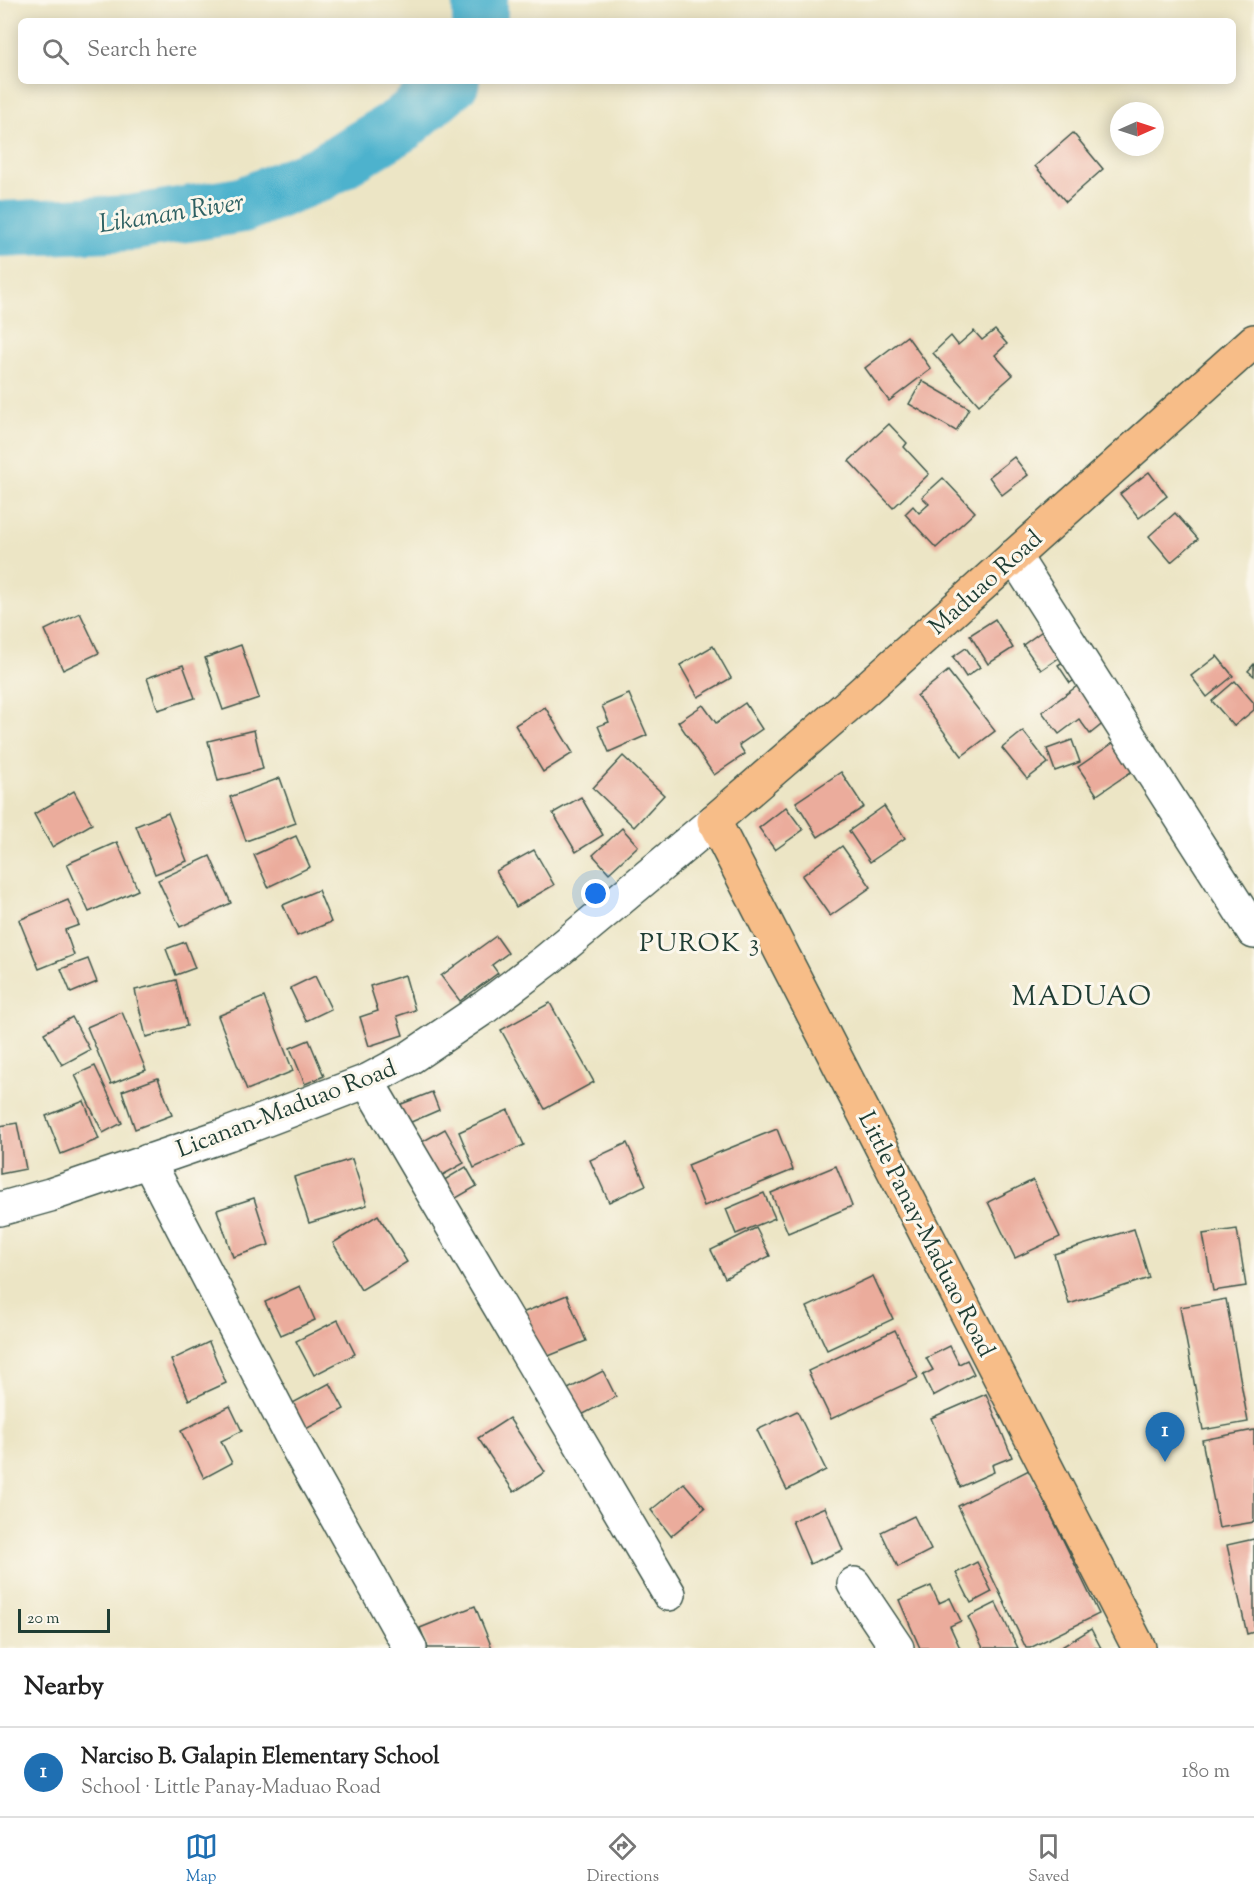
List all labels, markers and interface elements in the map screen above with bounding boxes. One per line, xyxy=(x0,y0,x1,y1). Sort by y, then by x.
search box xyxy=(18,18,1236,84)
icon: search xyxy=(39,35,72,68)
text: Search here xyxy=(87,35,197,67)
north arrow xyxy=(1110,102,1164,156)
water label: Likanan River xyxy=(96,185,247,244)
street label: Maduao Road xyxy=(922,523,1051,644)
your location xyxy=(581,879,610,908)
district label: PUROK 3 xyxy=(639,926,761,963)
district label: MADUAO xyxy=(1011,979,1153,1018)
street label: Licanan-Maduao Road xyxy=(172,1052,402,1167)
street label: Little Panay-Maduao Road xyxy=(848,1106,1002,1364)
pin: 1 xyxy=(1146,1412,1184,1462)
scale bar xyxy=(18,1606,110,1634)
text: 20 m xyxy=(27,1608,60,1631)
text: Nearby xyxy=(24,1669,104,1706)
text: Narciso B. Galapin Elementary School xyxy=(81,1742,439,1774)
text: 1 xyxy=(40,1758,47,1787)
text: 180 m xyxy=(1182,1758,1230,1787)
text: School · Little Panay-Maduao Road xyxy=(81,1774,381,1803)
tab: Map xyxy=(185,1830,218,1889)
tab: Directions xyxy=(587,1830,659,1889)
tab: Saved xyxy=(1028,1830,1069,1889)

